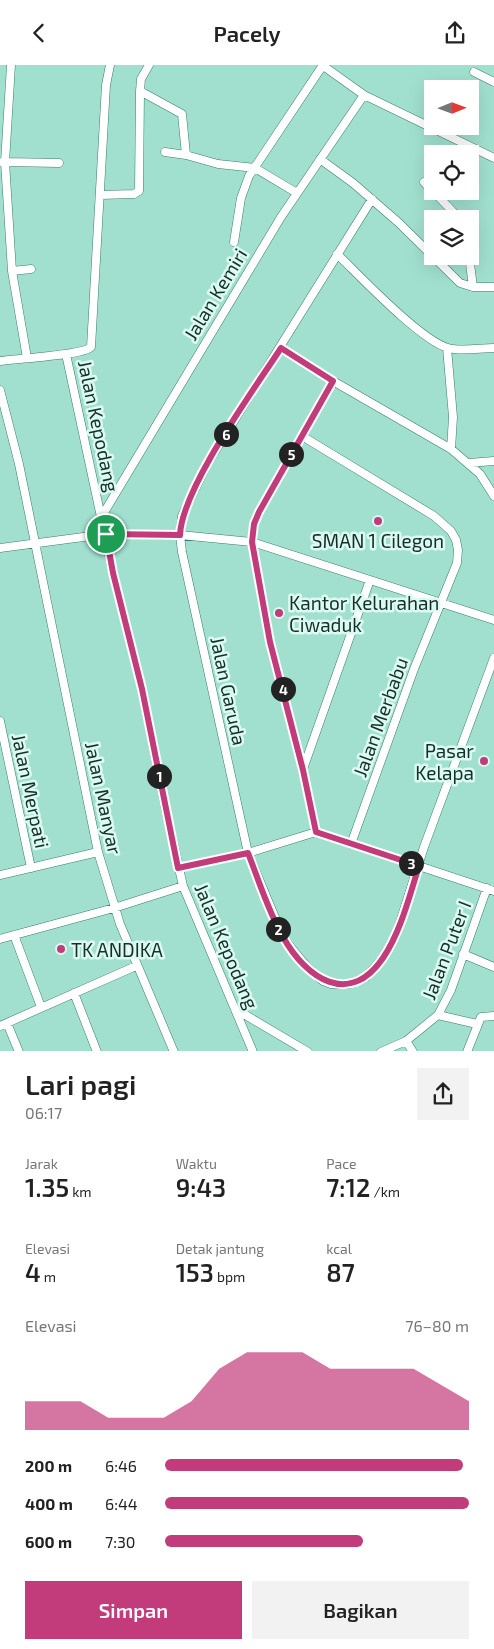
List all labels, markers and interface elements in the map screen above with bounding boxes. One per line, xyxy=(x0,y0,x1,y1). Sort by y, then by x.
icon: back xyxy=(25,19,53,47)
icon: share xyxy=(441,19,469,47)
text: Pacely xyxy=(213,20,281,46)
north arrow xyxy=(424,80,479,135)
map controls xyxy=(424,80,479,265)
button: locate xyxy=(424,145,479,200)
button: layers xyxy=(424,210,479,265)
street label: Jalan Kemiri xyxy=(179,244,251,344)
street label: Jalan Kepodang xyxy=(74,358,124,494)
pin: 6 xyxy=(214,421,238,447)
text: 6 xyxy=(222,426,231,443)
pin: 5 xyxy=(278,441,304,467)
text: 5 xyxy=(288,446,295,463)
pin xyxy=(85,513,127,555)
marker: SMAN 1 Cilegon xyxy=(372,515,384,527)
icon: arrive xyxy=(92,520,120,548)
place label: SMAN 1 Cilegon xyxy=(312,529,444,552)
place label: Kantor Kelurahan Ciwaduk xyxy=(289,591,439,636)
marker: Kantor Kelurahan Ciwaduk xyxy=(273,607,285,619)
street label: Jalan Garuda xyxy=(206,635,252,747)
street label: Jalan Merbabu xyxy=(348,654,412,780)
pin: 4 xyxy=(270,677,296,701)
text: 4 xyxy=(279,681,288,698)
street label: Jalan Merpati xyxy=(8,732,54,850)
place label: Pasar Kelapa xyxy=(415,739,474,784)
street label: Jalan Manyar xyxy=(81,740,127,857)
marker: Pasar Kelapa xyxy=(478,755,490,767)
pin: 1 xyxy=(146,763,172,789)
text: 1 xyxy=(156,768,163,785)
pin: 3 xyxy=(398,851,424,875)
text: 3 xyxy=(408,855,415,872)
street label: Jalan Kepodang xyxy=(190,880,264,1013)
street label: Jalan Puter I xyxy=(417,897,475,1003)
pin: 2 xyxy=(266,917,290,941)
text: 2 xyxy=(274,921,283,938)
place label: TK ANDIKA xyxy=(71,938,163,961)
marker: TK ANDIKA xyxy=(55,943,67,955)
text: Lari pagi xyxy=(25,1067,136,1101)
button: share xyxy=(417,1068,469,1120)
text: 06:17 xyxy=(25,1103,62,1122)
text: Jarak xyxy=(25,1155,58,1172)
text: Waktu xyxy=(176,1155,217,1172)
text: Pace xyxy=(326,1155,356,1172)
text: 1.35 xyxy=(25,1172,69,1202)
text: 9:43 xyxy=(176,1172,226,1202)
text: 7:12 xyxy=(326,1172,370,1202)
text: km xyxy=(69,1183,92,1200)
text: /km xyxy=(370,1183,400,1200)
text: Elevasi xyxy=(25,1240,70,1257)
text: Detak jantung xyxy=(176,1240,264,1257)
text: kcal xyxy=(326,1240,352,1257)
text: 4 xyxy=(25,1257,41,1287)
text: 153 xyxy=(176,1257,214,1287)
text: 87 xyxy=(326,1257,355,1287)
text: m xyxy=(41,1268,56,1285)
text: bpm xyxy=(214,1268,245,1285)
text: Elevasi xyxy=(25,1316,77,1335)
text: 76–80 m xyxy=(405,1316,469,1335)
text: 200 m xyxy=(25,1456,72,1475)
text: 6:46 xyxy=(105,1456,137,1475)
text: 400 m xyxy=(25,1494,73,1513)
text: 6:44 xyxy=(105,1494,138,1513)
text: 600 m xyxy=(25,1532,72,1551)
text: 7:30 xyxy=(105,1532,136,1551)
button: Simpan xyxy=(25,1581,242,1639)
button: Bagikan xyxy=(252,1581,469,1639)

